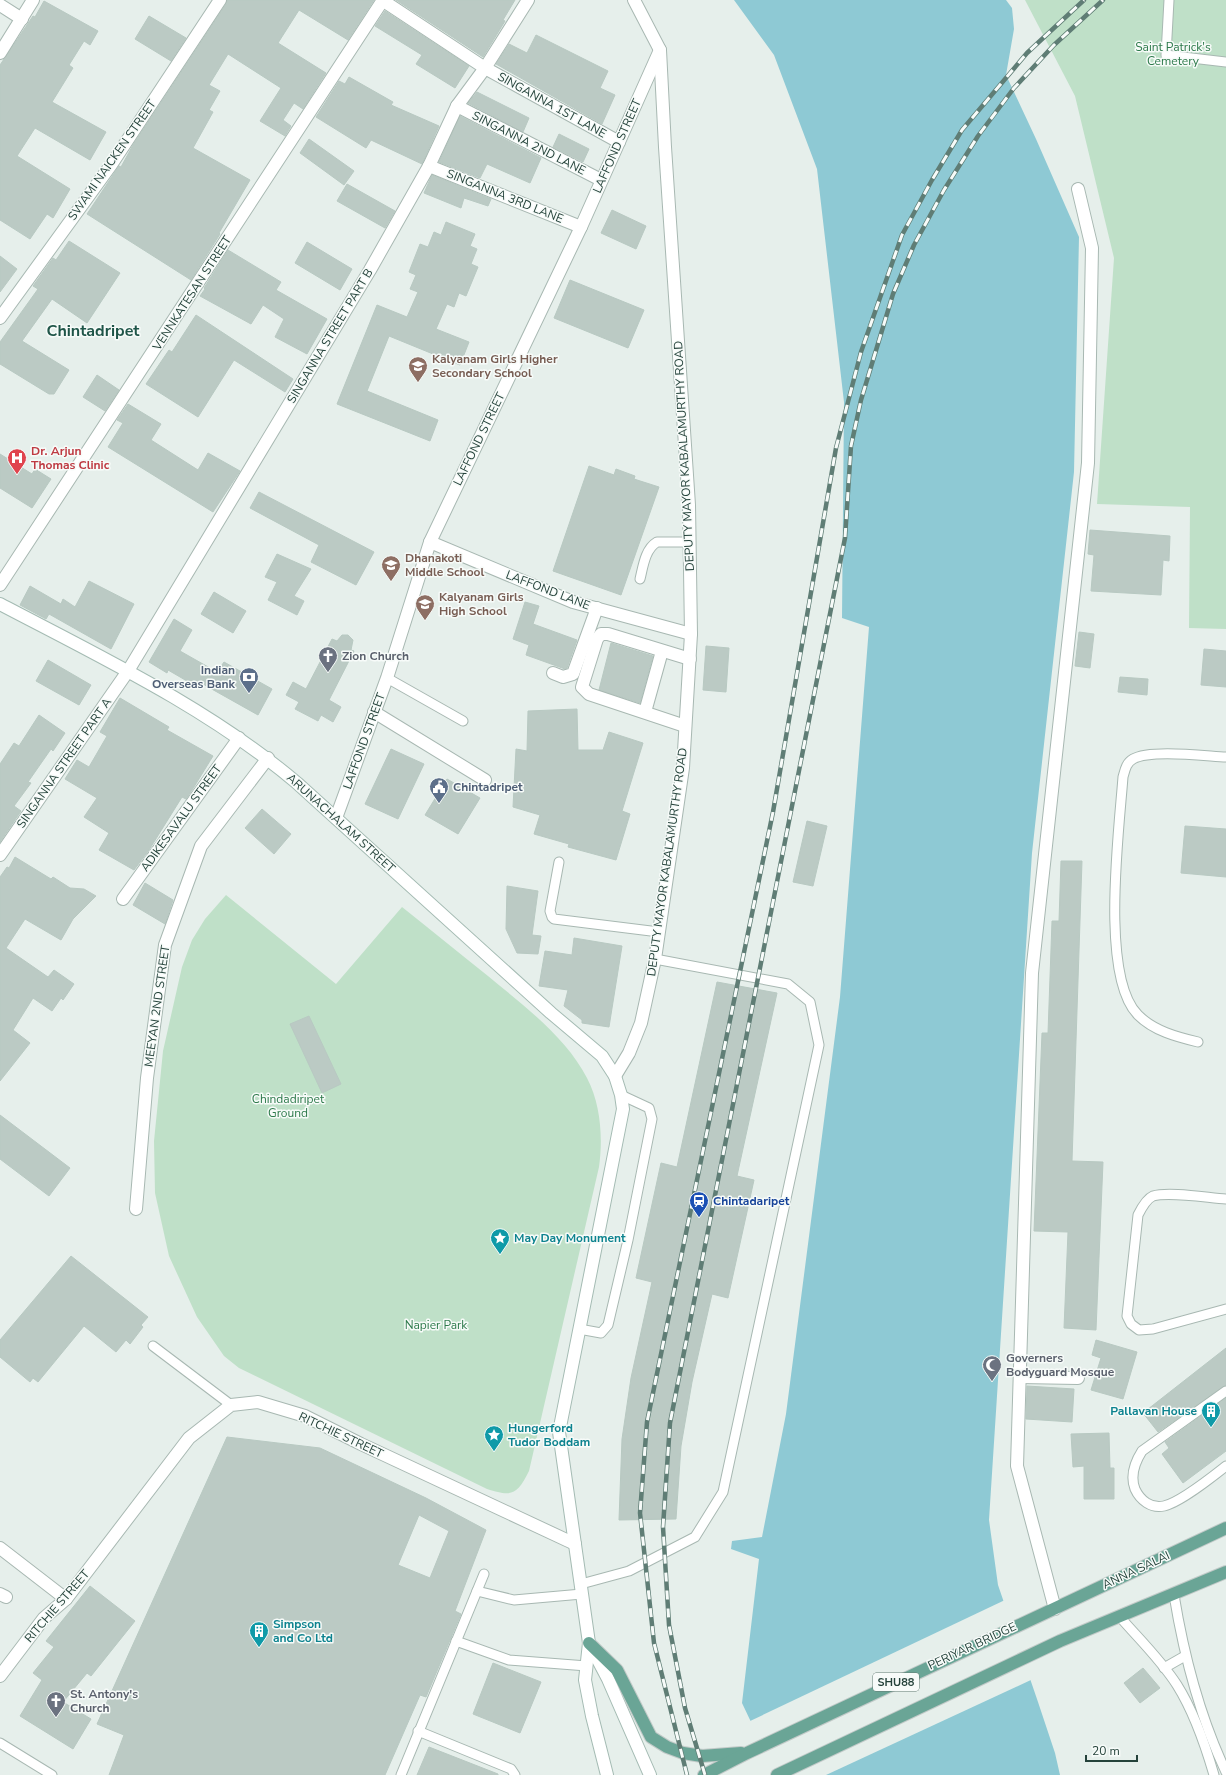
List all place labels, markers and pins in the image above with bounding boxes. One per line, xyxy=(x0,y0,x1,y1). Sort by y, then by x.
place label: Kalyanam Girls Higher Secondary School xyxy=(432,351,558,381)
school or university icon: Kalyanam Girls Higher Secondary School xyxy=(407,355,429,383)
place label: Dr. Arjun Thomas Clinic xyxy=(31,443,110,473)
hospital icon: Dr. Arjun Thomas Clinic xyxy=(6,447,28,475)
place label: Dhanakoti Middle School xyxy=(405,550,484,580)
school or university icon: Dhanakoti Middle School xyxy=(380,554,402,582)
place label: Kalyanam Girls High School xyxy=(439,589,524,619)
school or university icon: Kalyanam Girls High School xyxy=(414,593,436,621)
church icon: Zion Church xyxy=(317,645,339,673)
place label: Zion Church xyxy=(342,648,409,664)
place label: Indian Overseas Bank xyxy=(152,662,236,692)
bank icon: Indian Overseas Bank xyxy=(238,666,260,694)
public building icon: Chintadripet xyxy=(428,776,450,804)
place label: Chintadripet xyxy=(453,779,523,795)
station icon: Chintadaripet xyxy=(688,1190,710,1218)
place label: Chintadaripet xyxy=(713,1193,790,1209)
place icon: May Day Monument xyxy=(489,1227,511,1255)
place label: May Day Monument xyxy=(514,1230,626,1246)
place label: Governers Bodyguard Mosque xyxy=(1006,1350,1115,1380)
mosque icon: Governers Bodyguard Mosque xyxy=(981,1354,1003,1382)
building icon: Pallavan House xyxy=(1200,1400,1222,1428)
place label: Pallavan House xyxy=(1110,1403,1197,1419)
place label: Hungerford Tudor Boddam xyxy=(508,1420,590,1450)
place icon: Hungerford Tudor Boddam xyxy=(483,1424,505,1452)
place label: Simpson and Co Ltd xyxy=(273,1616,333,1646)
building icon: Simpson and Co Ltd xyxy=(248,1620,270,1648)
place label: St. Antony's Church xyxy=(70,1686,138,1716)
church icon: St. Antony's Church xyxy=(45,1690,67,1718)

